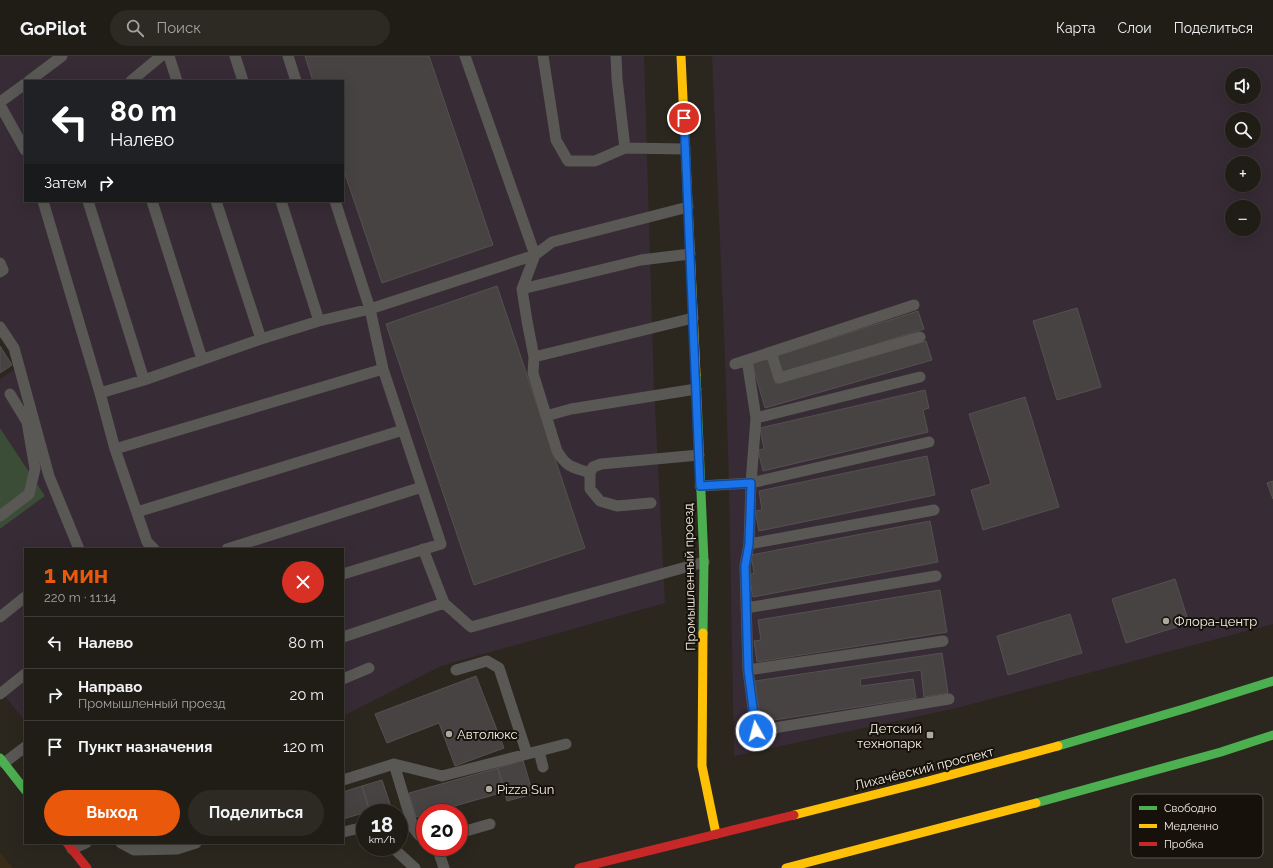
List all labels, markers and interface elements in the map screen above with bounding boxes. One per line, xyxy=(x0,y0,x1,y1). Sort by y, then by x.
search box xyxy=(110,10,390,46)
text: GoPilot xyxy=(20,17,86,39)
icon: search xyxy=(124,17,146,39)
text: Поиск xyxy=(156,19,201,37)
text: Карта xyxy=(1056,20,1095,36)
text: Слои xyxy=(1117,20,1152,36)
text: Поделиться xyxy=(1174,20,1253,36)
map controls xyxy=(1225,68,1261,236)
button: sound xyxy=(1225,68,1261,104)
text: 80 m xyxy=(110,95,177,128)
icon: left xyxy=(44,96,96,148)
pin xyxy=(667,101,701,135)
icon: arrive xyxy=(673,107,695,129)
button: search xyxy=(1225,112,1261,148)
text: Налево xyxy=(110,129,174,150)
button: + xyxy=(1225,156,1261,192)
icon: right xyxy=(95,172,117,194)
text: Затем xyxy=(44,174,87,192)
button: − xyxy=(1225,200,1261,236)
street label: Промышленный проезд xyxy=(681,503,698,651)
text: 1 мин xyxy=(44,560,108,589)
button: close xyxy=(282,561,324,603)
text: 220 m · 11:14 xyxy=(44,590,116,605)
place label: Флора-центр xyxy=(1174,614,1257,629)
marker: Флора-центр xyxy=(1161,616,1171,626)
icon: left xyxy=(44,632,66,654)
text: Налево xyxy=(78,634,133,652)
text: 80 m xyxy=(288,634,324,652)
text: Направо xyxy=(78,678,142,696)
icon: right xyxy=(44,684,66,706)
text: 20 m xyxy=(289,686,324,704)
text: Промышленный проезд xyxy=(78,696,226,711)
position arrow xyxy=(735,710,777,752)
place label: Детский технопарк xyxy=(857,721,922,751)
place label: Автолюкс xyxy=(457,727,518,742)
marker: Автолюкс xyxy=(444,729,454,739)
marker: Детский технопарк xyxy=(925,730,935,740)
icon: arrive xyxy=(44,736,66,758)
text: Пункт назначения xyxy=(78,738,212,756)
text: 120 m xyxy=(283,738,324,756)
street label: Лихачёвский проспект xyxy=(853,744,995,793)
place label: Pizza Sun xyxy=(497,782,554,797)
marker: Pizza Sun xyxy=(484,784,494,794)
button: Выход xyxy=(44,790,180,836)
button: Поделиться xyxy=(188,790,324,836)
legend xyxy=(1131,794,1263,858)
text: Свободно xyxy=(1164,802,1217,815)
speed limit sign: 20 xyxy=(416,804,468,856)
text: 18 xyxy=(371,813,393,837)
text: Медленно xyxy=(1164,820,1219,833)
text: km/h xyxy=(369,834,395,845)
text: Пробка xyxy=(1164,838,1204,851)

